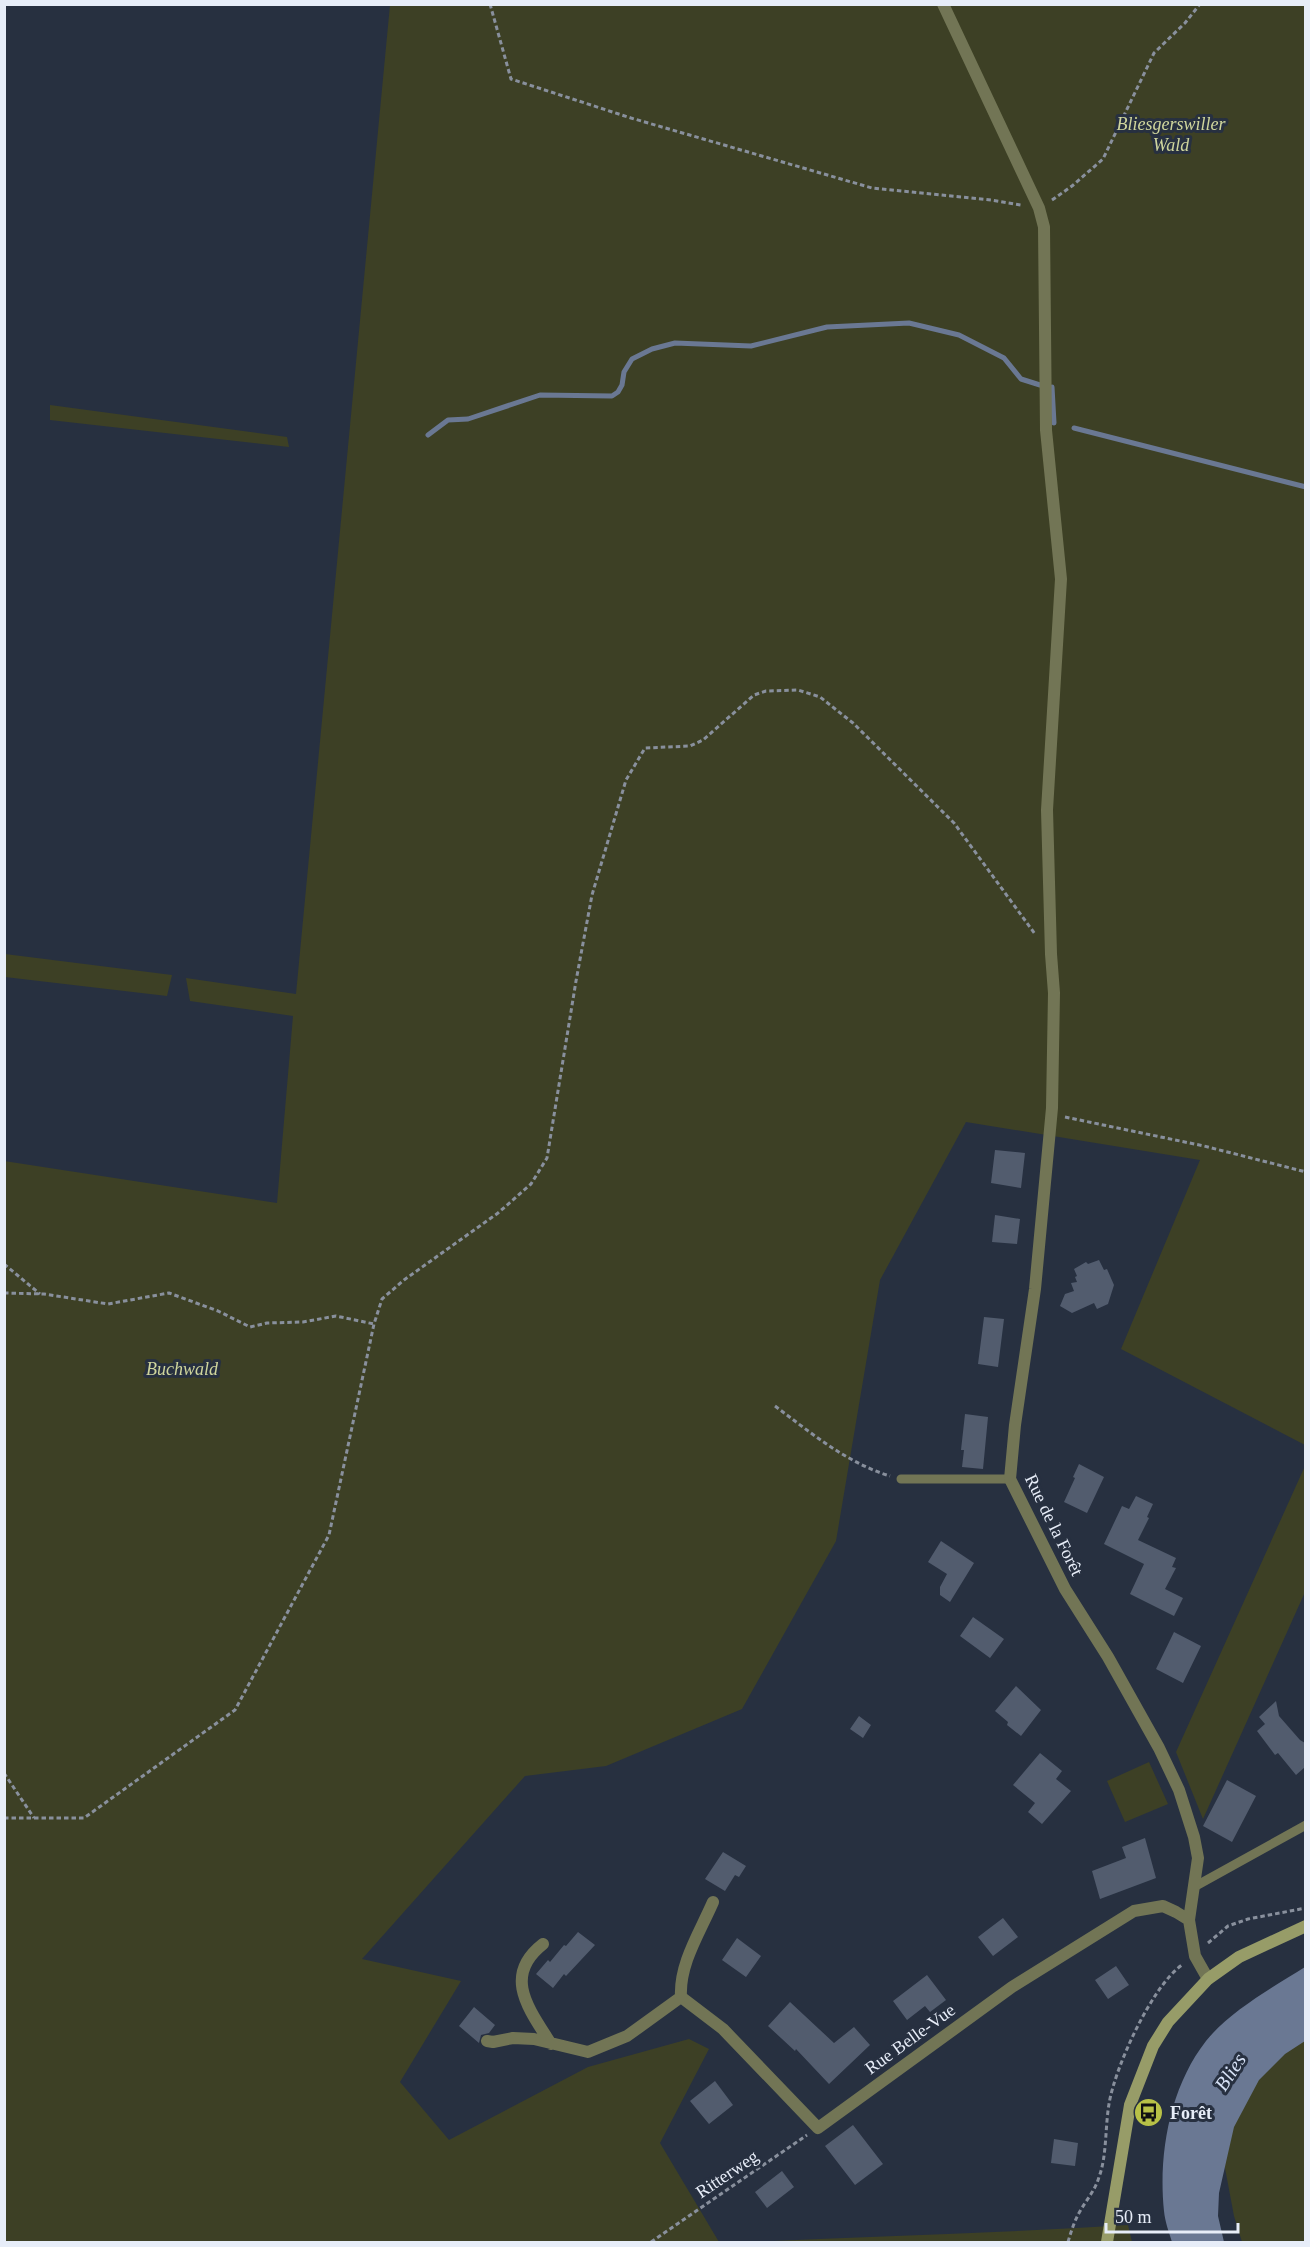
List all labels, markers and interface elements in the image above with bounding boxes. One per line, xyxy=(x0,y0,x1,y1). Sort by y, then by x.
park label: Bliesgerswiller Wald xyxy=(1117,114,1226,155)
park label: Buchwald xyxy=(146,1359,219,1379)
street label: Rue de la Forêt xyxy=(1021,1471,1087,1579)
street label: Rue Belle-Vue xyxy=(861,2000,959,2078)
water label: Blies xyxy=(1210,2049,1250,2095)
bus stop icon: Forêt xyxy=(1133,2097,1165,2129)
place label: Forêt xyxy=(1170,2103,1212,2123)
street label: Ritterweg xyxy=(692,2146,762,2202)
scale bar xyxy=(1106,2196,1238,2234)
text: 50 m xyxy=(1115,2207,1152,2227)

